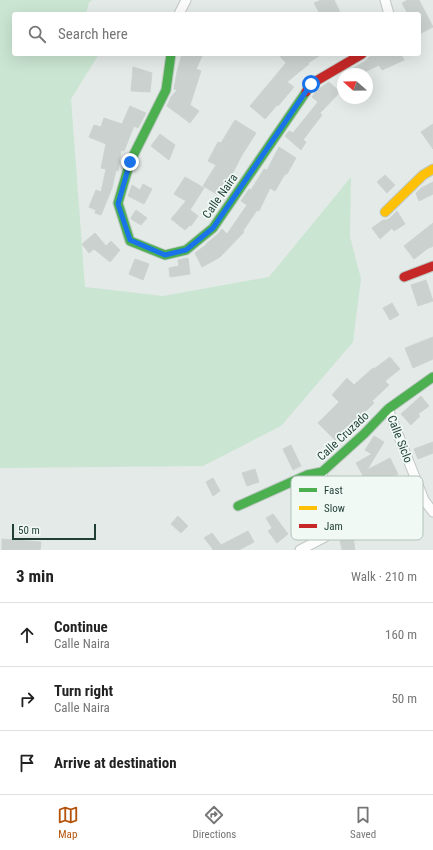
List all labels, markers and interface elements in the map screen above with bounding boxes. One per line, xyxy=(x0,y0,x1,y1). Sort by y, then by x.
search box xyxy=(12,12,421,56)
icon: search xyxy=(26,23,48,45)
text: Search here xyxy=(58,25,128,43)
north arrow xyxy=(337,68,373,104)
route start xyxy=(302,75,320,93)
route end xyxy=(121,153,139,171)
street label: Calle Naira xyxy=(199,171,241,221)
street label: Calle Cruzado xyxy=(314,408,372,464)
street label: Calle Siclo xyxy=(385,413,415,465)
legend xyxy=(291,476,423,540)
text: Fast xyxy=(324,484,343,497)
text: Slow xyxy=(324,502,345,515)
text: Jam xyxy=(324,520,343,533)
scale bar xyxy=(12,522,96,541)
text: 50 m xyxy=(18,524,40,537)
text: 3 min xyxy=(16,566,54,586)
text: Walk · 210 m xyxy=(351,569,417,584)
text: Continue xyxy=(54,618,108,636)
icon: ahead xyxy=(16,624,38,646)
text: 160 m xyxy=(385,627,417,642)
text: Calle Naira xyxy=(54,636,110,651)
text: Turn right xyxy=(54,682,113,700)
icon: right xyxy=(16,688,38,710)
text: 50 m xyxy=(391,691,417,706)
text: Calle Naira xyxy=(54,700,110,715)
icon: arrive xyxy=(16,752,38,774)
text: Arrive at destination xyxy=(54,754,177,772)
tab: Map xyxy=(57,804,79,841)
tab: Directions xyxy=(192,804,236,841)
tab: Saved xyxy=(350,804,376,841)

